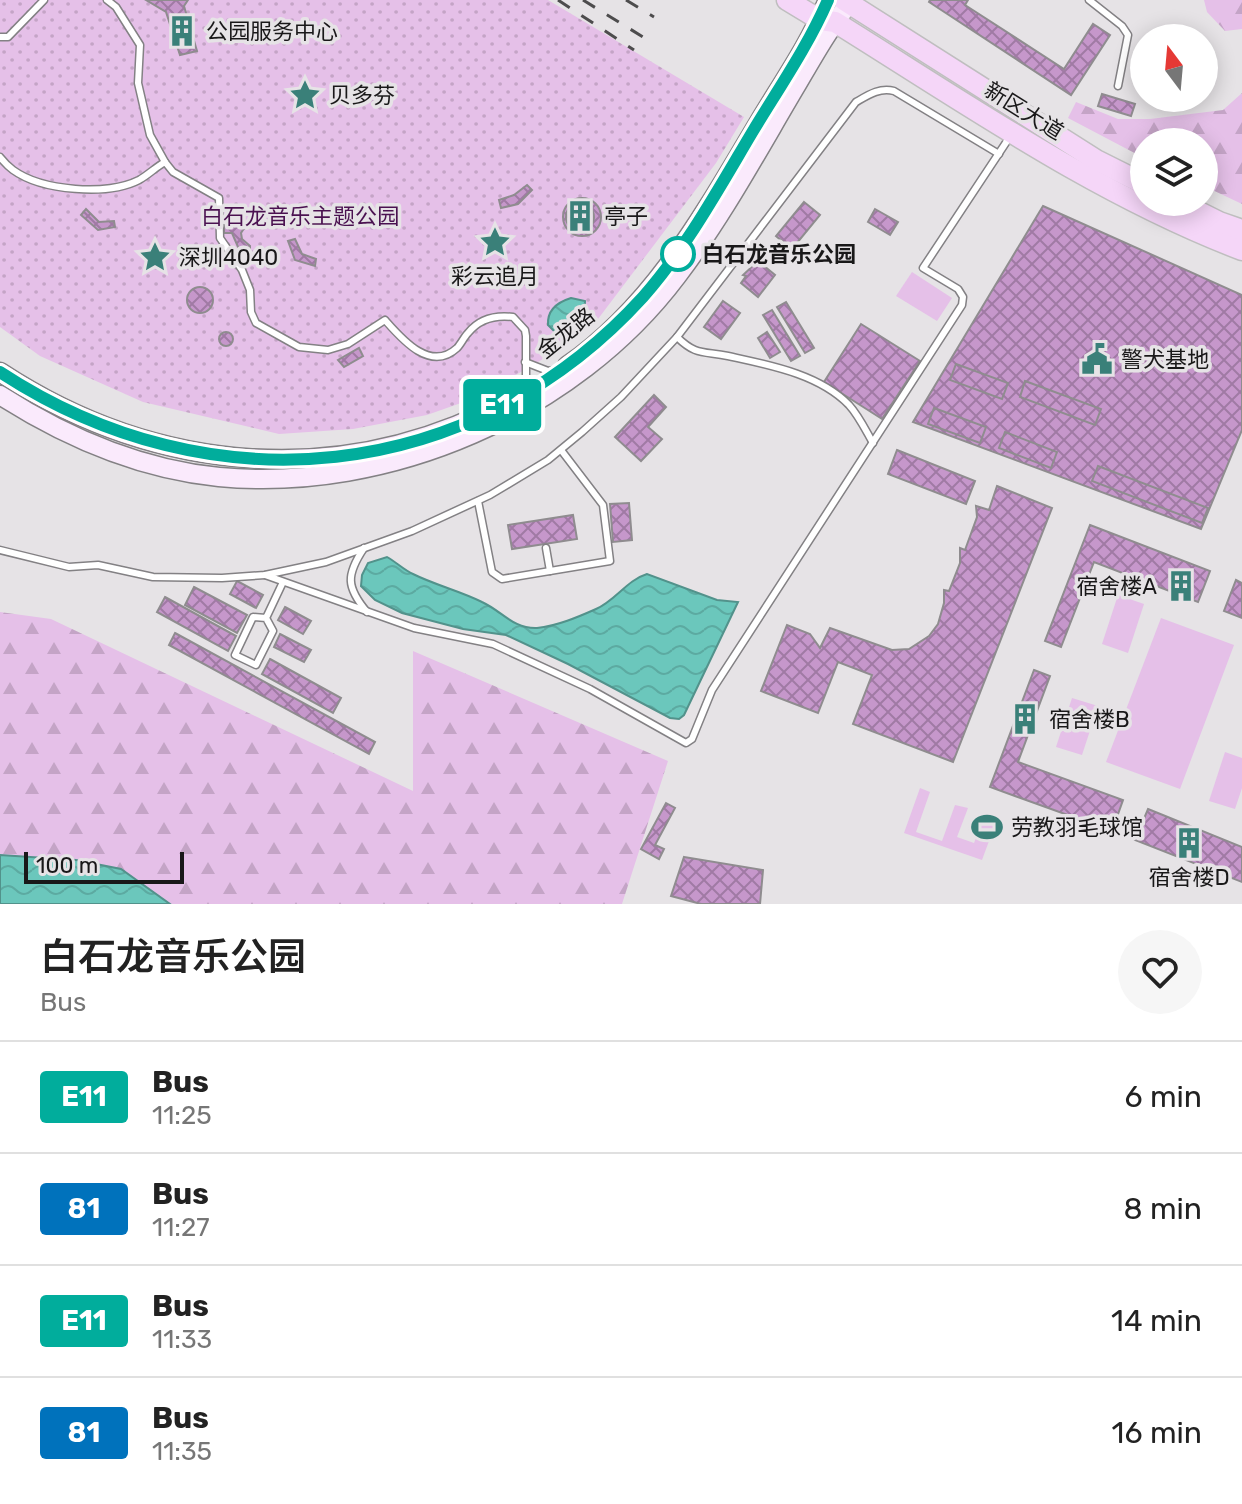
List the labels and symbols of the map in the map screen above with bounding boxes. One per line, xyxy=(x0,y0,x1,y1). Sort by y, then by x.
building icon: 公园服务中心 xyxy=(165,14,199,48)
place label: 公园服务中心 xyxy=(206,18,338,45)
north arrow xyxy=(1130,24,1218,112)
street label: 新区大道 xyxy=(980,76,1068,146)
place icon: 贝多芬 xyxy=(288,78,322,112)
place label: 贝多芬 xyxy=(329,82,395,109)
building icon: 亭子 xyxy=(563,199,597,233)
park label: 白石龙音乐主题公园 xyxy=(201,203,399,230)
place label: 亭子 xyxy=(604,203,648,230)
place icon: 彩云追月 xyxy=(478,225,512,259)
marker: 白石龙音乐公园 xyxy=(661,237,695,271)
place icon: 深圳4040 xyxy=(138,240,172,274)
place label: 白石龙音乐公园 xyxy=(702,241,856,268)
place label: 深圳4040 xyxy=(179,244,278,271)
place label: 彩云追月 xyxy=(451,263,539,290)
street label: 金龙路 xyxy=(532,302,600,364)
public building icon: 警犬基地 xyxy=(1080,342,1114,376)
place label: 警犬基地 xyxy=(1121,346,1209,373)
line badge: E11 xyxy=(456,379,548,431)
building icon: 宿舍楼A xyxy=(1164,569,1198,603)
place label: 宿舍楼A xyxy=(1076,573,1157,600)
building icon: 宿舍楼B xyxy=(1008,702,1042,736)
place label: 宿舍楼B xyxy=(1049,706,1130,733)
sports icon: 劳教羽毛球馆 xyxy=(970,810,1004,844)
place label: 劳教羽毛球馆 xyxy=(1011,814,1143,841)
building icon: 宿舍楼D xyxy=(1172,826,1206,860)
scale bar xyxy=(24,848,184,884)
place label: 宿舍楼D xyxy=(1148,864,1230,891)

